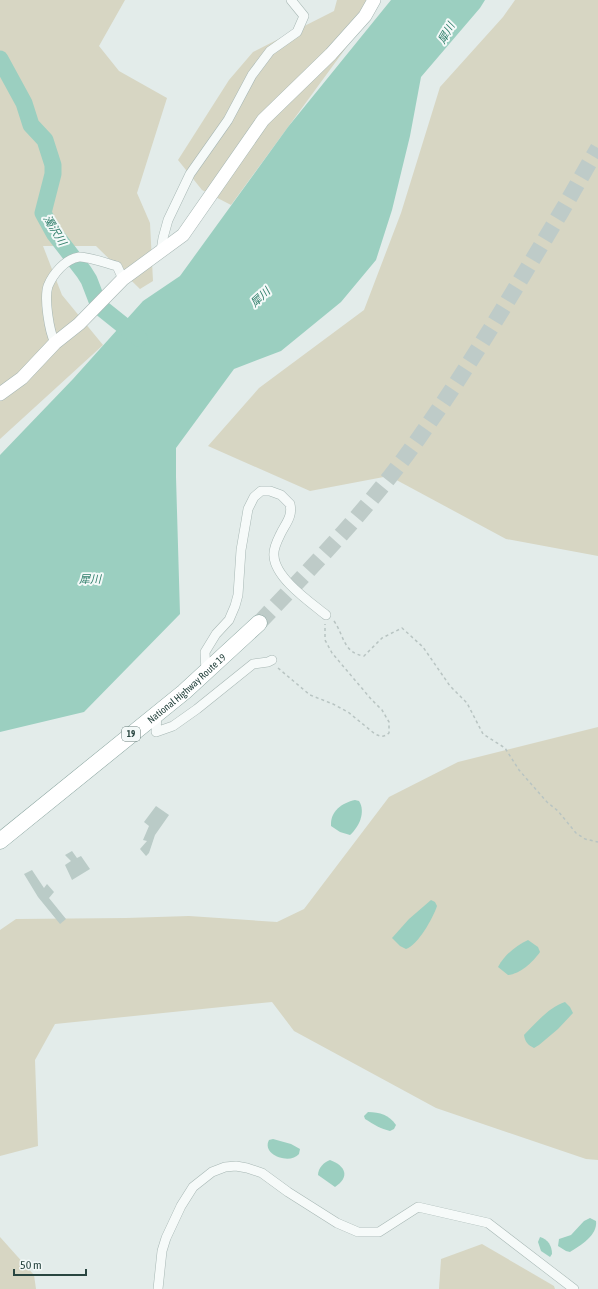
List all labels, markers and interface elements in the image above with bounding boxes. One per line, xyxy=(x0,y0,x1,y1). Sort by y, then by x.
water label: 犀川 xyxy=(435,20,457,46)
water label: 濁沢川 xyxy=(41,213,69,248)
water label: 犀川 xyxy=(248,284,273,309)
water label: 犀川 xyxy=(79,573,102,585)
street label: National Highway Route 19 xyxy=(145,651,228,725)
road number: 19 xyxy=(122,727,140,741)
scale bar xyxy=(14,1251,86,1277)
text: 50 m xyxy=(20,1258,42,1272)

